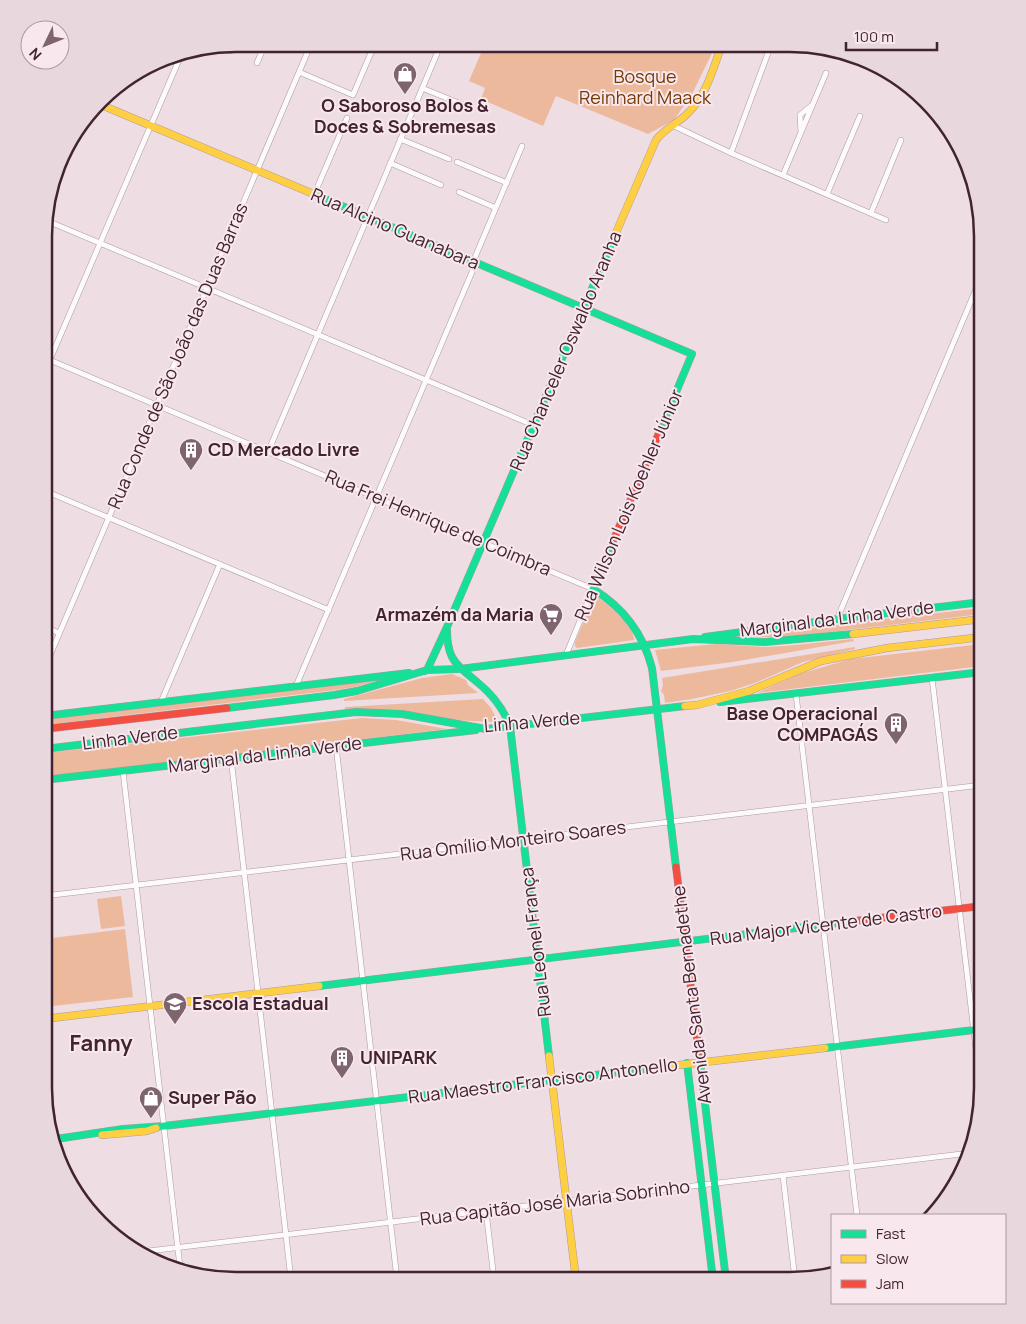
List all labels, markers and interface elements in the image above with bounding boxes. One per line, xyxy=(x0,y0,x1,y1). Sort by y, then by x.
north arrow xyxy=(20,20,70,70)
scale bar xyxy=(846,20,937,52)
text: 100 m xyxy=(854,26,894,47)
text: N xyxy=(25,44,46,64)
shop icon: O Saboroso Bolos & Doces & Sobremesas xyxy=(392,61,418,95)
park label: Bosque Reinhard Maack xyxy=(579,64,712,109)
place label: O Saboroso Bolos & Doces & Sobremesas xyxy=(314,93,496,138)
street label: Rua Alcino Guanabara xyxy=(307,182,483,274)
street label: Rua Conde de São João das Duas Barras xyxy=(101,199,253,512)
street label: Rua Chanceler Oswaldo Aranha xyxy=(504,227,627,474)
street label: Rua Wilson Lois Koehler Júnior xyxy=(568,385,688,624)
building icon: CD Mercado Livre xyxy=(178,437,204,471)
place label: CD Mercado Livre xyxy=(208,437,360,461)
street label: Rua Frei Henrique de Coimbra xyxy=(322,463,555,581)
street label: Marginal da Linha Verde xyxy=(739,594,935,642)
place label: Armazém da Maria xyxy=(375,602,534,626)
supermarket icon: Armazém da Maria xyxy=(538,602,564,636)
place label: Base Operacional COMPAGÁS xyxy=(726,701,878,746)
street label: Linha Verde xyxy=(483,705,581,737)
building icon: Base Operacional COMPAGÁS xyxy=(883,711,909,745)
street label: Linha Verde xyxy=(81,719,179,755)
street label: Marginal da Linha Verde xyxy=(167,730,363,778)
street label: Rua Omílio Monteiro Soares xyxy=(399,814,627,866)
street label: Rua Leonel França xyxy=(514,866,556,1018)
street label: Avenida Santa Bernadethe xyxy=(666,885,716,1106)
street label: Rua Major Vicente de Castro xyxy=(708,898,943,950)
school or university icon: Escola Estadual xyxy=(162,991,188,1025)
place label: Escola Estadual xyxy=(192,991,329,1015)
district label: Fanny xyxy=(69,1028,133,1058)
building icon: UNIPARK xyxy=(329,1045,355,1079)
place label: UNIPARK xyxy=(360,1045,437,1069)
street label: Rua Maestro Francisco Antonello xyxy=(407,1052,679,1108)
shop icon: Super Pão xyxy=(138,1085,164,1119)
place label: Super Pão xyxy=(168,1085,257,1109)
street label: Rua Capitão José Maria Sobrinho xyxy=(418,1174,691,1230)
legend xyxy=(831,1214,1006,1304)
text: Fast xyxy=(876,1223,905,1244)
text: Slow xyxy=(876,1248,909,1269)
text: Jam xyxy=(876,1273,904,1294)

